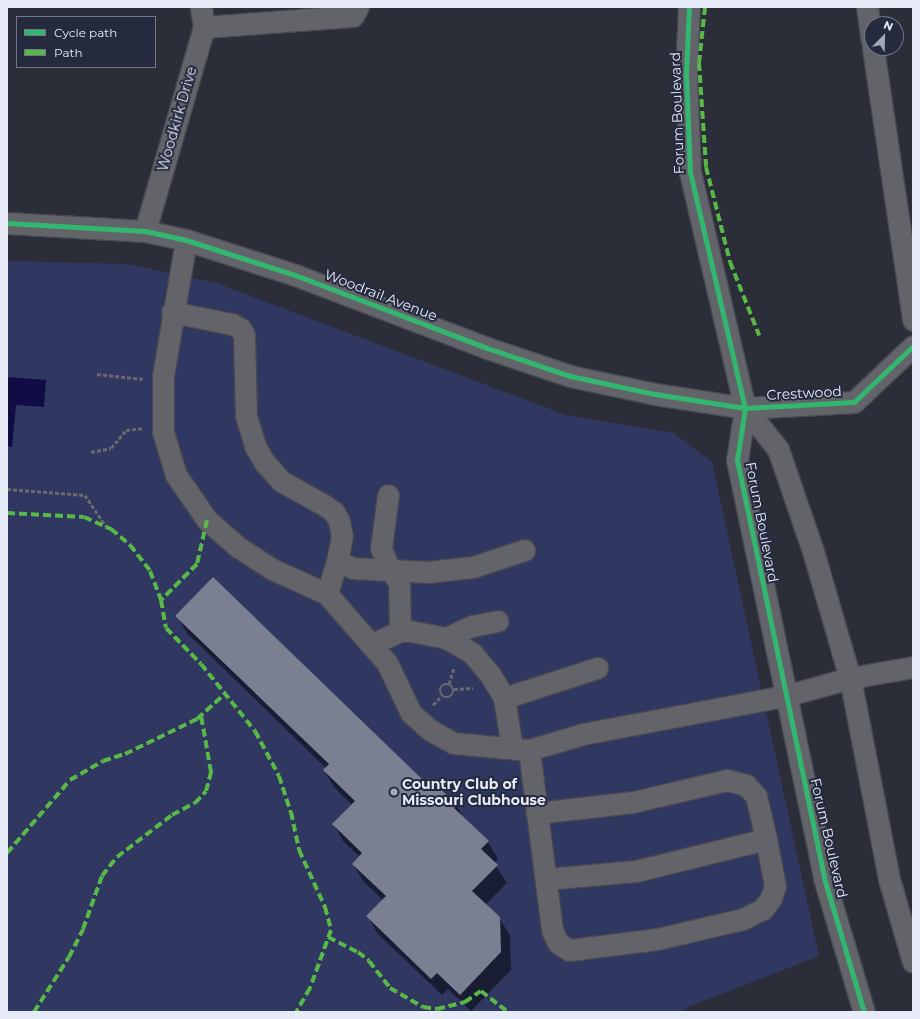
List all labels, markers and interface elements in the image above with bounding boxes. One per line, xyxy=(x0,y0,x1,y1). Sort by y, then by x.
legend xyxy=(16,16,156,68)
north arrow xyxy=(864,16,904,56)
text: N xyxy=(881,18,895,34)
text: Cycle path xyxy=(54,25,117,40)
text: Path xyxy=(54,45,83,60)
street label: Forum Boulevard xyxy=(666,52,688,174)
street label: Woodkirk Drive xyxy=(154,65,200,173)
street label: Woodrail Avenue xyxy=(322,266,440,324)
street label: Crestwood xyxy=(766,383,842,403)
street label: Forum Boulevard xyxy=(742,460,782,584)
place label: Country Club of Missouri Clubhouse xyxy=(402,776,546,808)
street label: Forum Boulevard xyxy=(807,777,851,899)
marker: Country Club of Missouri Clubhouse xyxy=(389,787,399,797)

